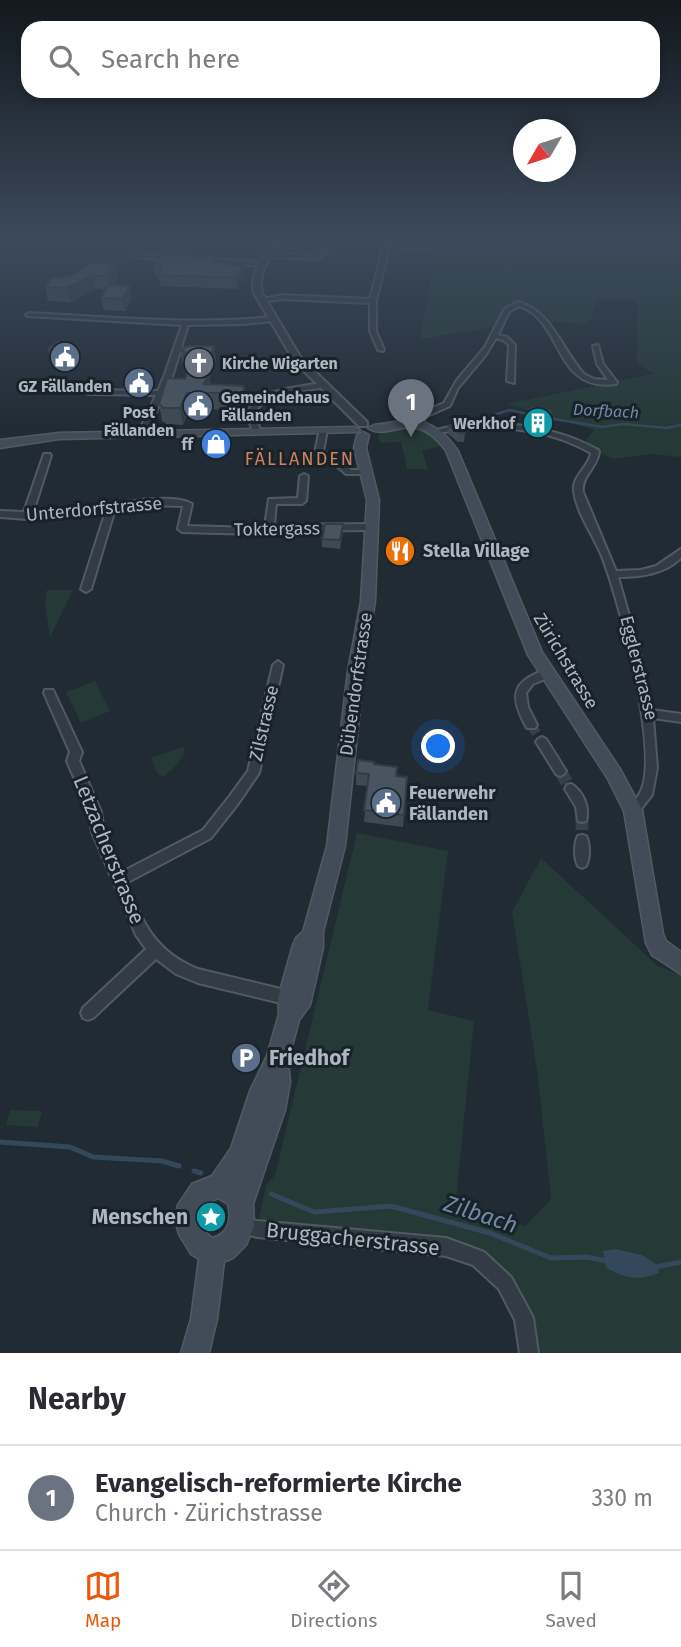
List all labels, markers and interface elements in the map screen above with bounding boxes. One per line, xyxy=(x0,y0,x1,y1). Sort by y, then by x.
search box xyxy=(21,21,660,98)
icon: search xyxy=(45,41,83,79)
text: Search here xyxy=(101,44,240,75)
north arrow xyxy=(513,119,576,182)
public building icon: GZ Fällanden xyxy=(48,340,82,374)
church icon: Kirche Wigarten xyxy=(182,346,216,380)
place label: Kirche Wigarten xyxy=(222,354,338,373)
public building icon: Post Fällanden xyxy=(122,366,156,400)
place label: GZ Fällanden xyxy=(18,377,112,396)
pin: 1 xyxy=(388,379,434,437)
place label: Gemeindehaus Fällanden xyxy=(221,388,330,425)
public building icon: Gemeindehaus Fällanden xyxy=(181,389,215,423)
water label: Dorfbach xyxy=(573,400,639,422)
place label: Post Fällanden xyxy=(104,403,174,440)
building icon: Werkhof xyxy=(521,406,555,440)
place label: Werkhof xyxy=(453,414,516,433)
shop icon: ff xyxy=(199,427,233,461)
place label: ff xyxy=(182,435,194,454)
district label: FÄLLANDEN xyxy=(245,448,355,470)
street label: Unterdorfstrasse xyxy=(25,492,163,526)
street label: Toktergass xyxy=(234,517,320,541)
restaurant icon: Stella Village xyxy=(383,534,417,568)
place label: Stella Village xyxy=(423,540,530,562)
street label: Zürichstrasse xyxy=(529,609,603,713)
street label: Dübendorfstrasse xyxy=(335,611,377,757)
street label: Egglerstrasse xyxy=(615,613,663,723)
street label: Zilstrasse xyxy=(245,683,283,763)
your location xyxy=(421,729,455,763)
street label: Letzacherstrasse xyxy=(67,772,151,928)
place label: Feuerwehr Fällanden xyxy=(409,782,496,825)
public building icon: Feuerwehr Fällanden xyxy=(369,786,403,820)
parking icon: Friedhof xyxy=(229,1041,263,1075)
place label: Friedhof xyxy=(269,1045,351,1071)
water label: Zilbach xyxy=(440,1189,521,1239)
place icon: Menschen xyxy=(194,1200,228,1234)
place label: Menschen xyxy=(92,1204,188,1230)
street label: Bruggacherstrasse xyxy=(265,1217,441,1261)
text: Nearby xyxy=(28,1381,126,1417)
text: Evangelisch-reformierte Kirche xyxy=(95,1468,462,1499)
text: 1 xyxy=(46,1484,56,1512)
text: 330 m xyxy=(591,1484,653,1512)
text: Church · Zürichstrasse xyxy=(95,1499,323,1527)
tab: Map xyxy=(84,1567,122,1632)
tab: Directions xyxy=(290,1567,377,1632)
tab: Saved xyxy=(546,1567,597,1632)

